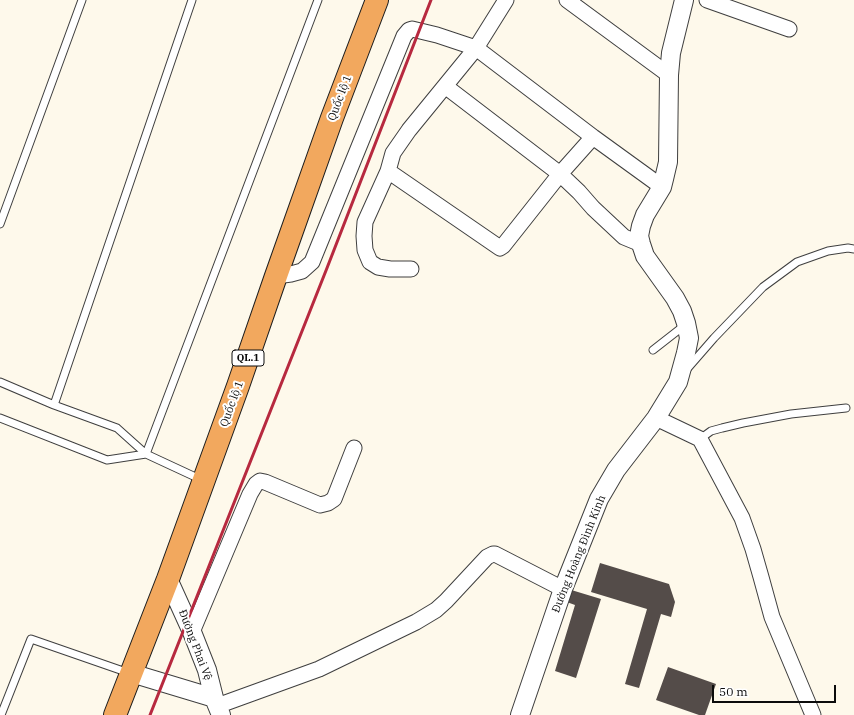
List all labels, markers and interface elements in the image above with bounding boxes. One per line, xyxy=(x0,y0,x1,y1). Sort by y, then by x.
street label: Quốc lộ 1 xyxy=(325,73,355,123)
road number: QL.1 xyxy=(232,350,264,366)
street label: Quốc lộ 1 xyxy=(218,379,246,429)
street label: Đường Hoàng Đình Kinh xyxy=(549,493,609,615)
street label: Đường Phai Vệ xyxy=(175,608,215,682)
scale bar xyxy=(714,677,838,703)
text: 50 m xyxy=(719,684,748,699)

